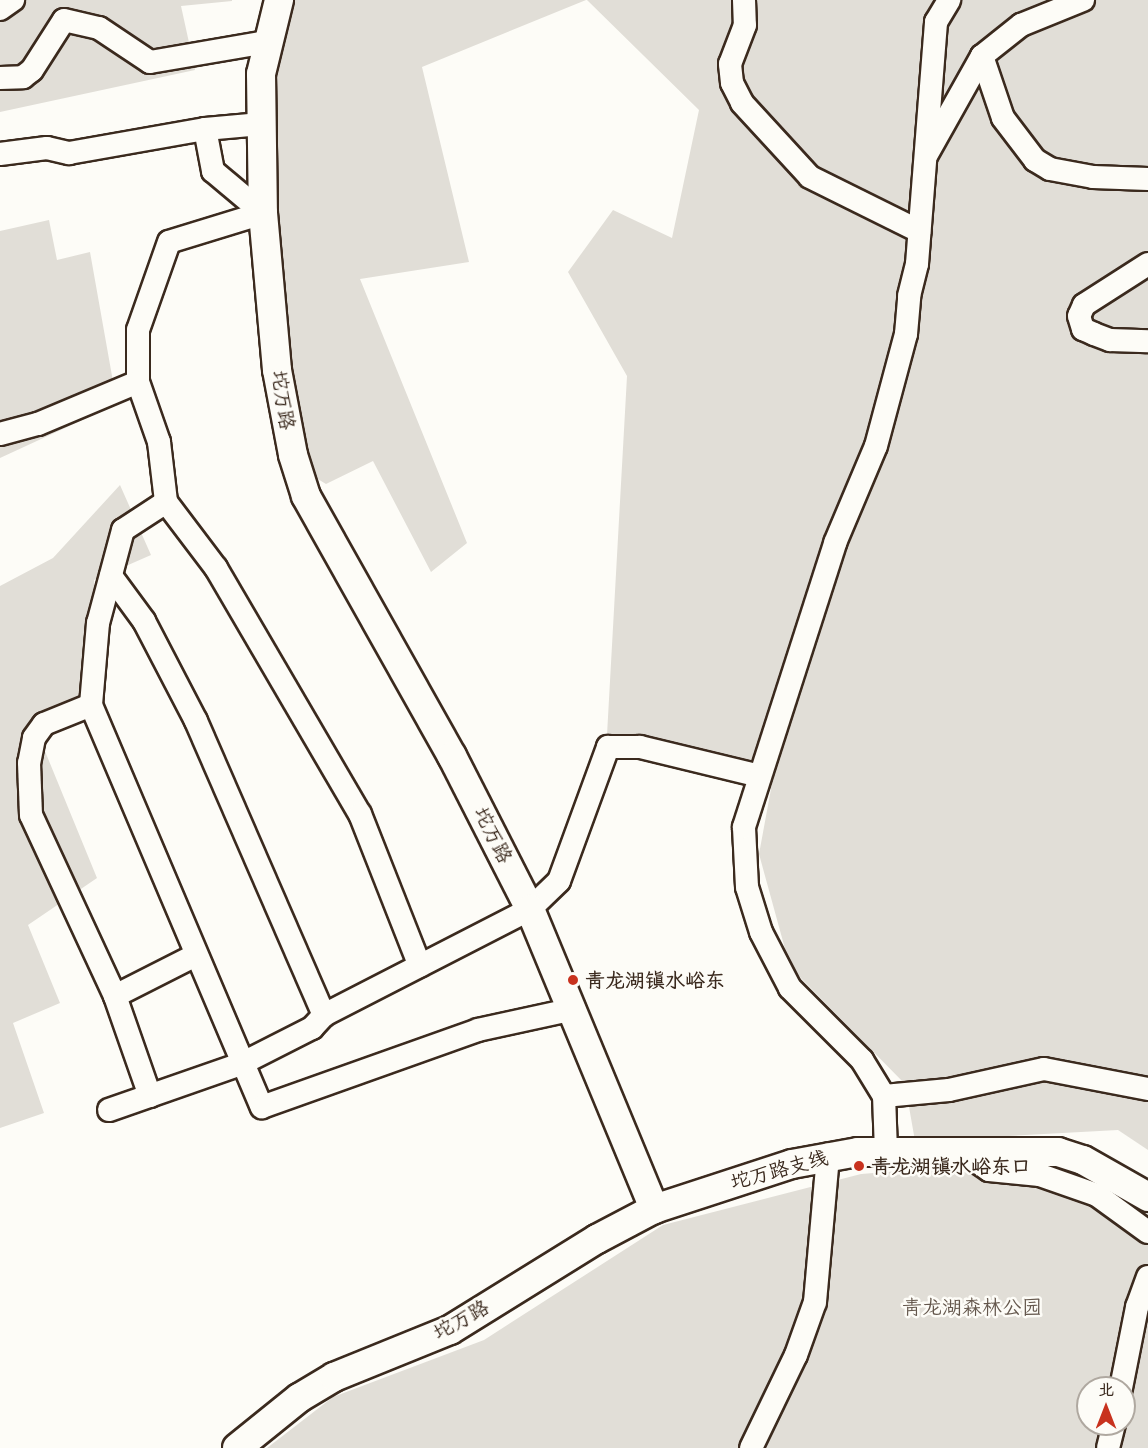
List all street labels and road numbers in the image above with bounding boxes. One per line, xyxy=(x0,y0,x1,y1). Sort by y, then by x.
street label: 坨万路 xyxy=(266,368,300,432)
street label: 坨万路 xyxy=(469,803,517,867)
street label: 坨万路支线 xyxy=(728,1145,830,1195)
street label: 坨万路 xyxy=(429,1295,493,1345)

